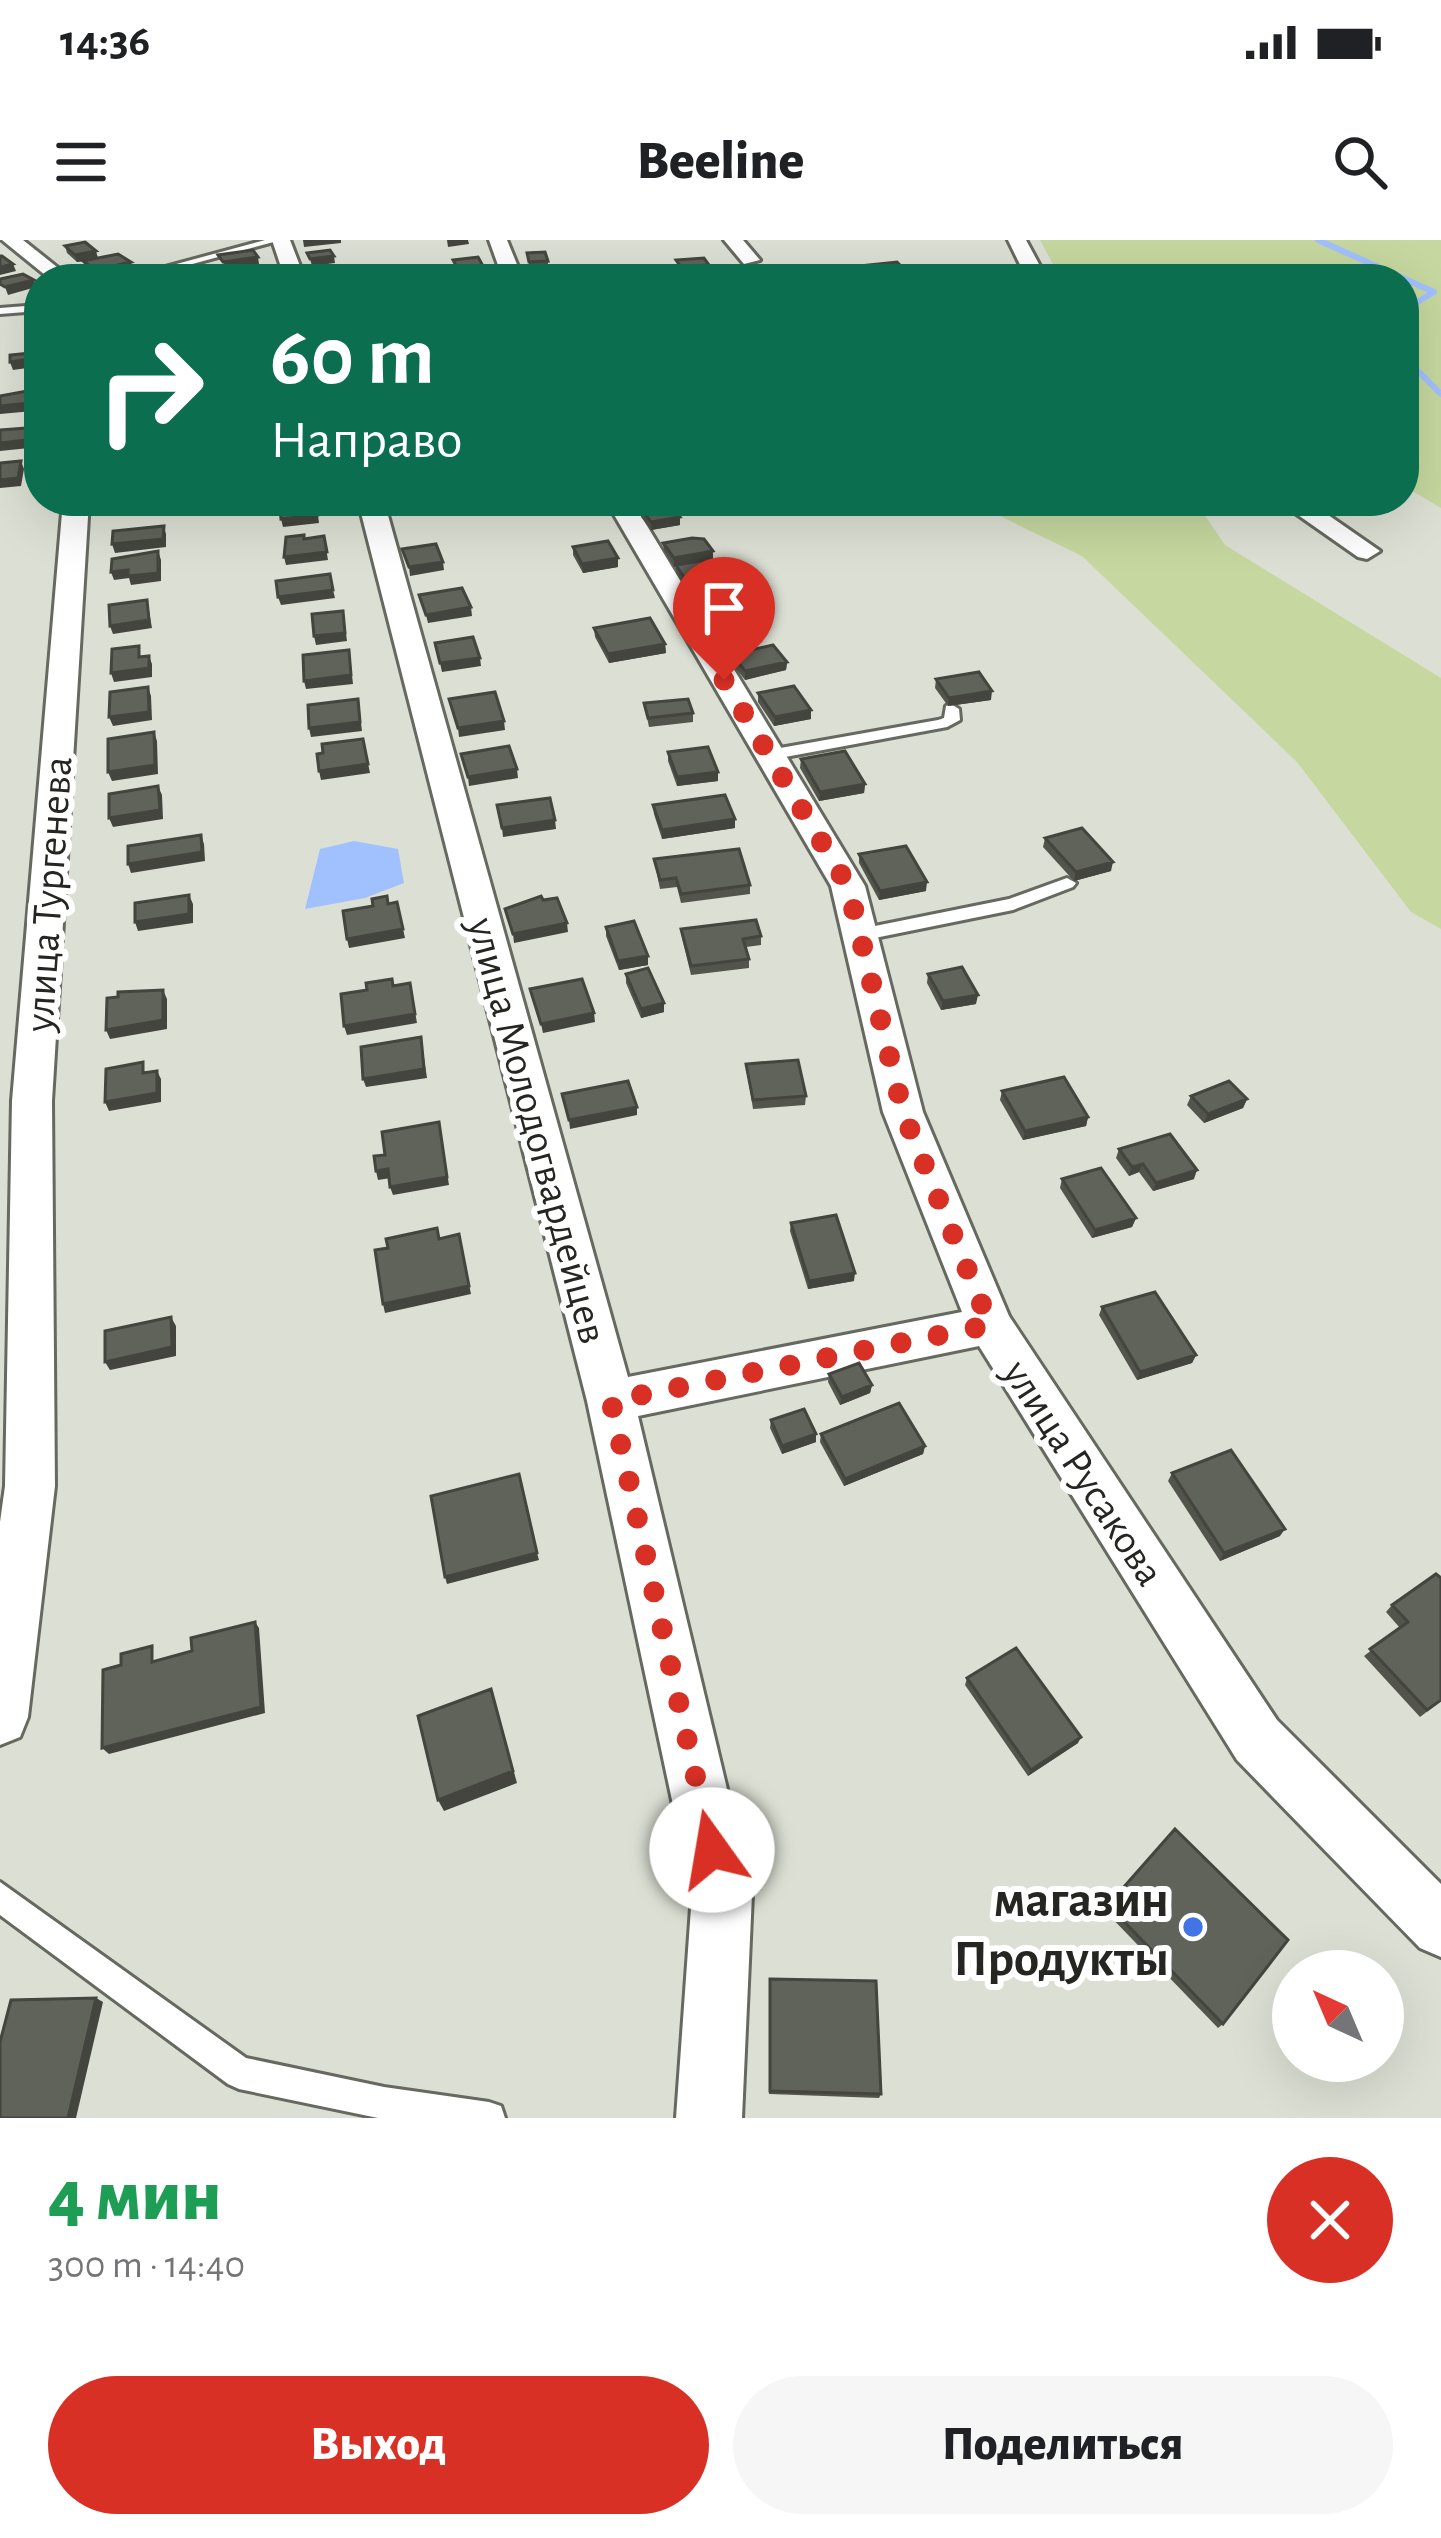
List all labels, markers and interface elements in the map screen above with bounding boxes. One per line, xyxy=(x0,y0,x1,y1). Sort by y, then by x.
text: 14:36 xyxy=(60,19,150,64)
icon: menu xyxy=(48,129,114,195)
icon: search xyxy=(1327,129,1393,195)
text: Beeline xyxy=(637,135,804,189)
icon: right xyxy=(72,312,228,468)
text: 60 m xyxy=(270,316,435,400)
text: Направо xyxy=(270,414,462,468)
pin xyxy=(673,557,775,680)
icon: arrive xyxy=(691,575,757,641)
street label: улица Тургенева xyxy=(18,755,80,1034)
street label: улица Молодогвардейцев xyxy=(460,912,614,1348)
street label: улица Русакова xyxy=(995,1352,1172,1593)
position arrow xyxy=(649,1787,775,1913)
place label: магазин Продукты xyxy=(954,1875,1169,1985)
marker: магазин Продукты xyxy=(1180,1914,1206,1940)
north arrow xyxy=(1272,1950,1404,2082)
map controls xyxy=(1272,1950,1404,2082)
button: close xyxy=(1267,2157,1393,2283)
text: 4 мин xyxy=(48,2161,222,2233)
text: 300 m · 14:40 xyxy=(48,2246,245,2285)
button: Выход xyxy=(48,2376,709,2514)
button: Поделиться xyxy=(733,2376,1393,2514)

